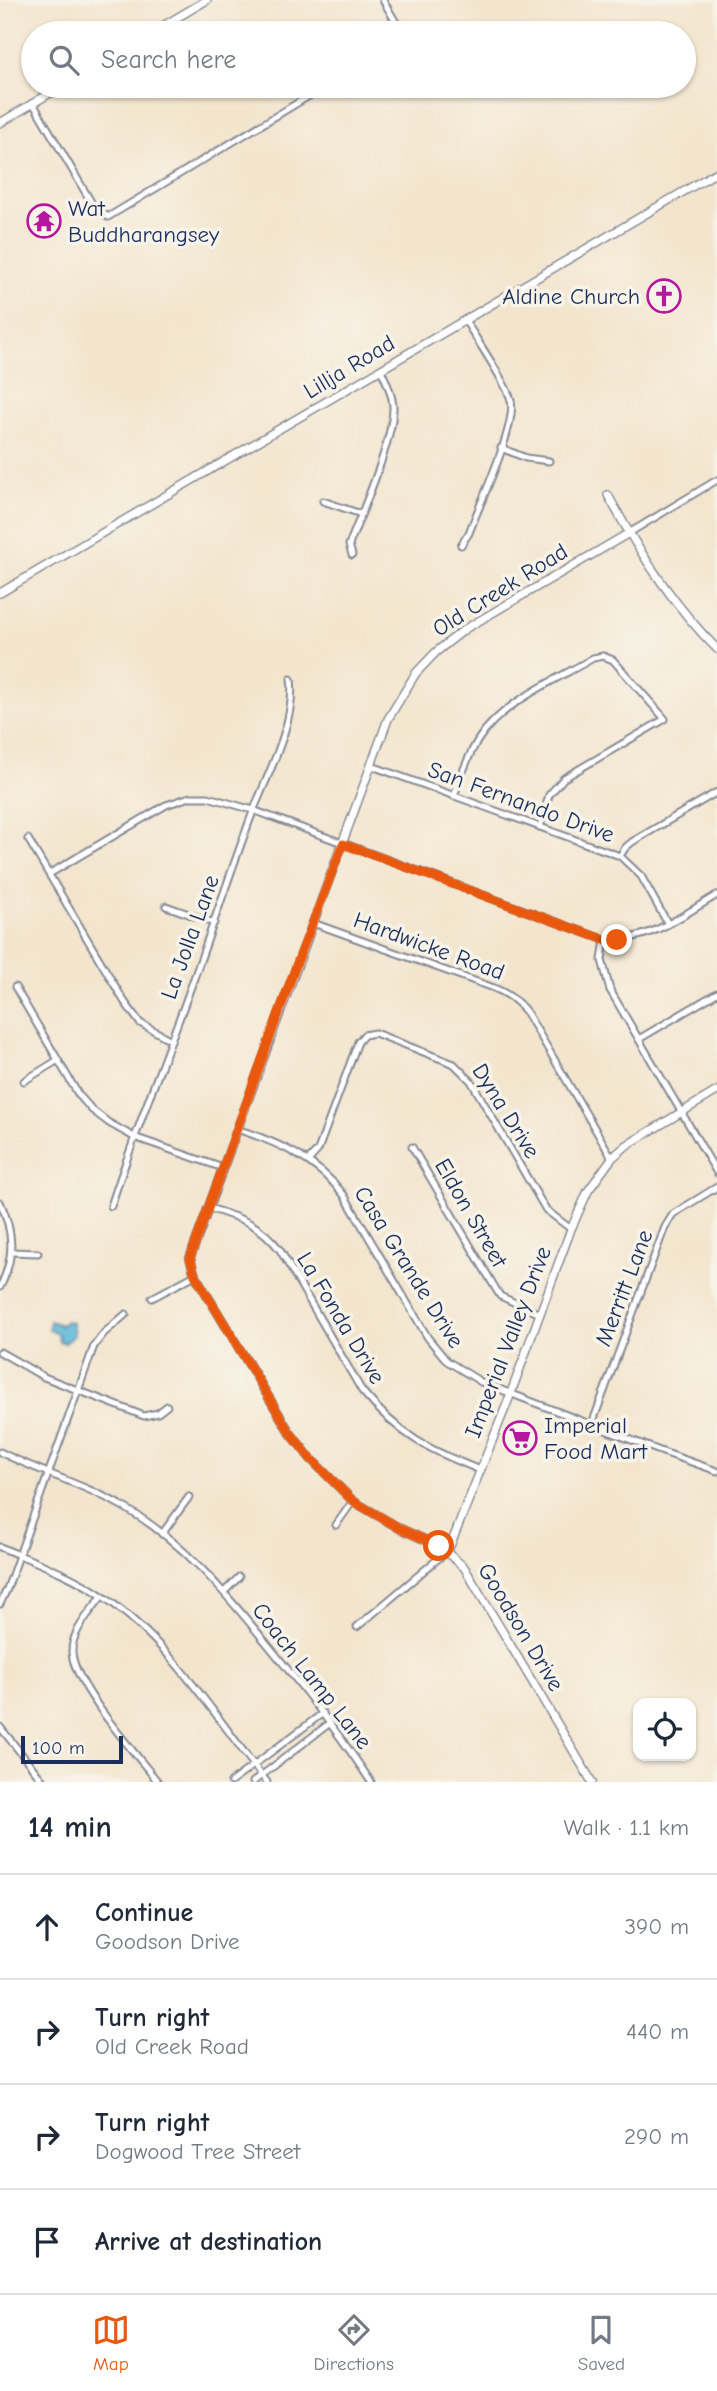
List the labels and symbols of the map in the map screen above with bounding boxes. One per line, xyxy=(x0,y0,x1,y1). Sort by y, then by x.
place label: Wat Buddharangsey xyxy=(68,195,220,248)
temple icon: Wat Buddharangsey xyxy=(25,202,63,240)
church icon: Aldine Church xyxy=(645,277,683,315)
place label: Aldine Church xyxy=(502,283,640,310)
street label: Lillja Road xyxy=(299,329,399,405)
street label: Old Creek Road xyxy=(428,538,572,642)
street label: San Fernando Drive xyxy=(424,756,618,848)
street label: La Jolla Lane xyxy=(155,871,225,1003)
street label: Hardwicke Road xyxy=(350,906,508,986)
route end xyxy=(601,924,632,955)
street label: Dyna Drive xyxy=(466,1059,546,1163)
street label: Eldon Street xyxy=(429,1154,514,1273)
street label: Casa Grande Drive xyxy=(348,1181,470,1353)
street label: Merritt Lane xyxy=(589,1226,659,1350)
street label: Imperial Valley Drive xyxy=(459,1243,557,1441)
street label: La Fonda Drive xyxy=(291,1247,391,1389)
place label: Imperial Food Mart xyxy=(544,1412,648,1465)
supermarket icon: Imperial Food Mart xyxy=(501,1419,539,1457)
route start xyxy=(423,1530,454,1561)
street label: Goodson Drive xyxy=(472,1558,570,1696)
street label: Coach Lamp Lane xyxy=(246,1597,378,1755)
scale bar xyxy=(21,1733,122,1765)

